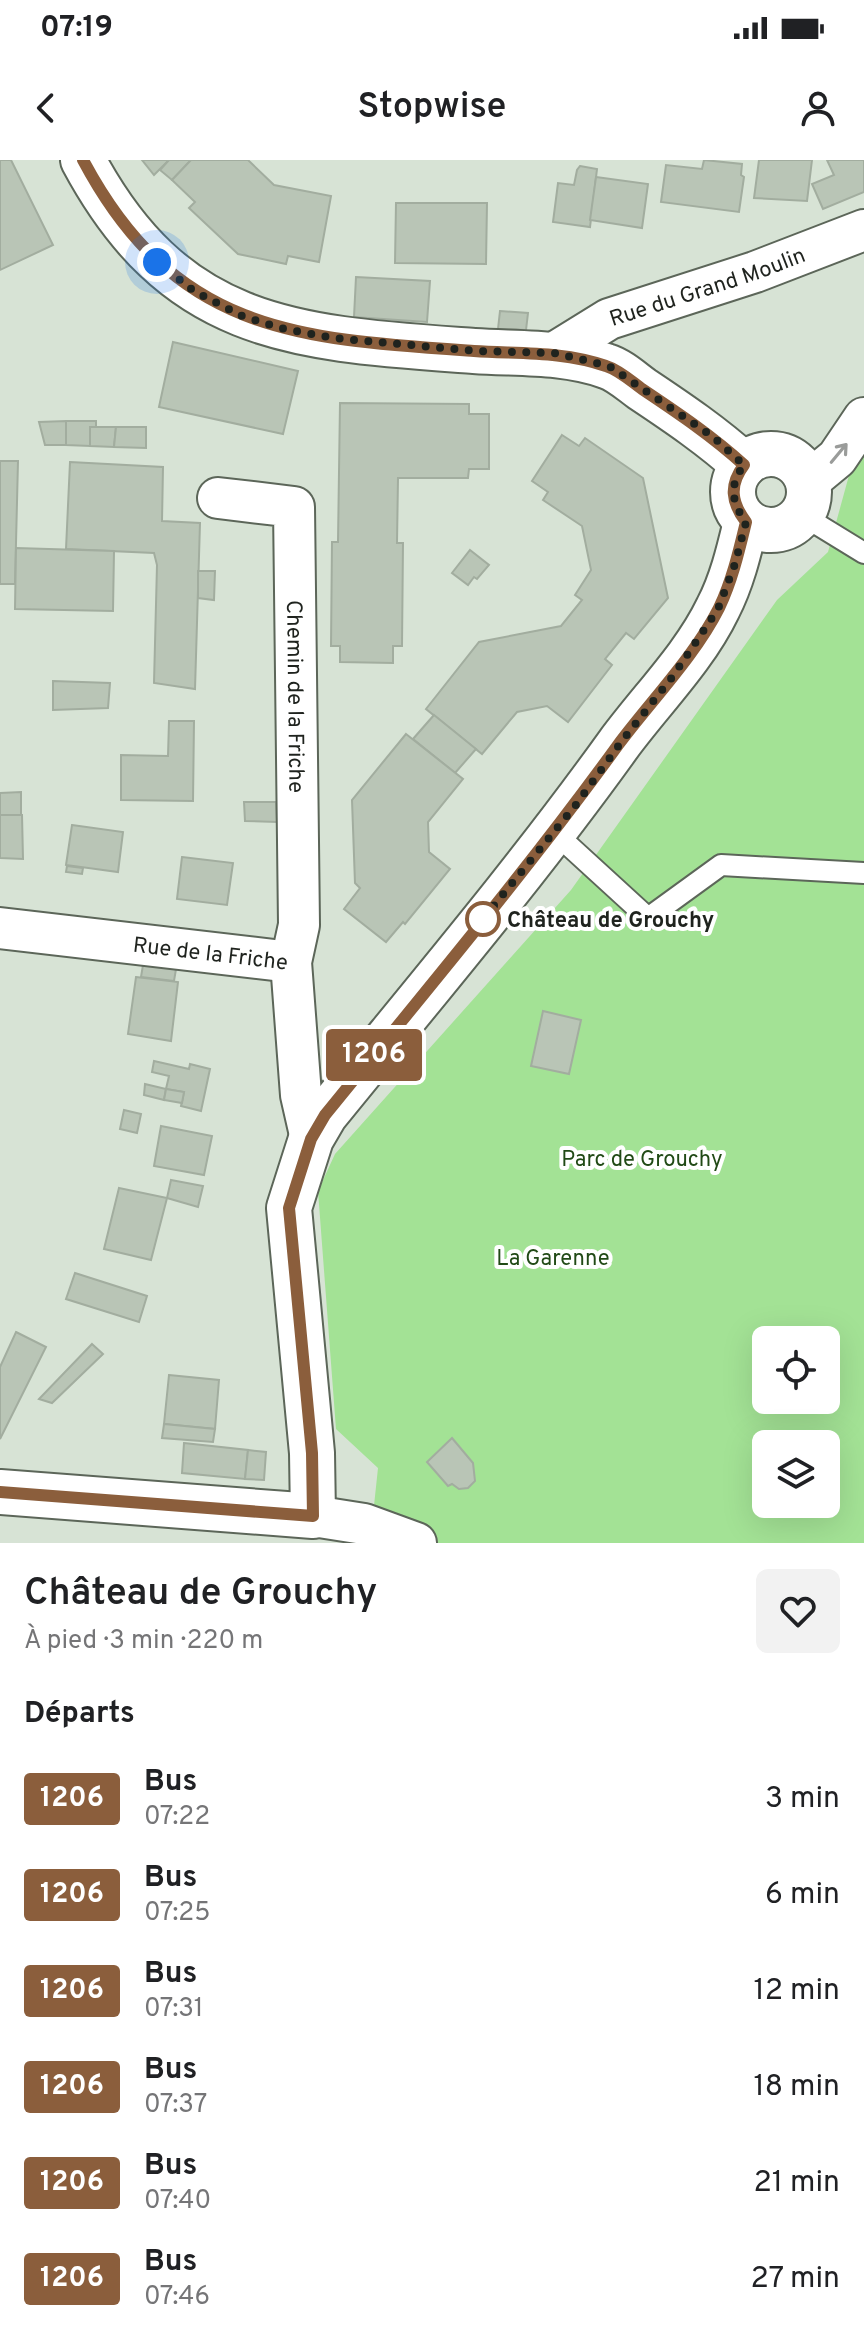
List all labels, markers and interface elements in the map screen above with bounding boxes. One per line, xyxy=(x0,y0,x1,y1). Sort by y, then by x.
text: 07:19 xyxy=(40,10,113,47)
text: Stopwise xyxy=(358,85,506,131)
icon: back xyxy=(24,86,68,130)
icon: person xyxy=(796,86,840,130)
your location xyxy=(137,242,177,282)
street label: Rue du Grand Moulin xyxy=(606,243,810,334)
one-way arrow xyxy=(830,443,848,463)
street label: Chemin de la Friche xyxy=(279,600,308,793)
marker: Château de Grouchy xyxy=(466,902,500,936)
place label: Château de Grouchy xyxy=(507,908,714,935)
street label: Rue de la Friche xyxy=(131,933,289,978)
line badge: 1206 xyxy=(318,1029,430,1081)
text: 1206 xyxy=(342,1037,406,1073)
park label: Parc de Grouchy xyxy=(561,1147,723,1174)
park label: La Garenne xyxy=(496,1246,610,1273)
map controls xyxy=(752,1326,840,1518)
button: locate xyxy=(752,1326,840,1414)
button: layers xyxy=(752,1430,840,1518)
button: heart xyxy=(756,1569,840,1653)
text: Château de Grouchy xyxy=(24,1570,377,1619)
text: À pied · 3 min · 220 m xyxy=(24,1625,263,1658)
text: Départs xyxy=(24,1696,135,1733)
text: Bus xyxy=(144,1764,197,1801)
text: 1206 xyxy=(40,1781,104,1817)
text: 3 min xyxy=(765,1781,840,1818)
text: 07:22 xyxy=(144,1801,210,1834)
text: Bus xyxy=(144,1860,197,1897)
text: 1206 xyxy=(40,1877,104,1913)
text: 6 min xyxy=(765,1877,840,1914)
text: 07:25 xyxy=(144,1897,210,1930)
text: Bus xyxy=(144,1956,197,1993)
text: 1206 xyxy=(40,1973,104,2009)
text: 12 min xyxy=(753,1973,840,2010)
text: 07:31 xyxy=(144,1993,204,2026)
text: Bus xyxy=(144,2052,197,2089)
text: 1206 xyxy=(40,2069,104,2105)
text: 18 min xyxy=(754,2069,840,2106)
text: 07:37 xyxy=(144,2089,207,2122)
text: Bus xyxy=(144,2148,197,2185)
text: 1206 xyxy=(40,2165,104,2201)
text: 21 min xyxy=(753,2165,840,2202)
text: 07:40 xyxy=(144,2185,211,2218)
text: Bus xyxy=(144,2244,197,2281)
text: 1206 xyxy=(40,2261,104,2297)
text: 27 min xyxy=(751,2261,840,2298)
text: 07:46 xyxy=(144,2281,210,2314)

